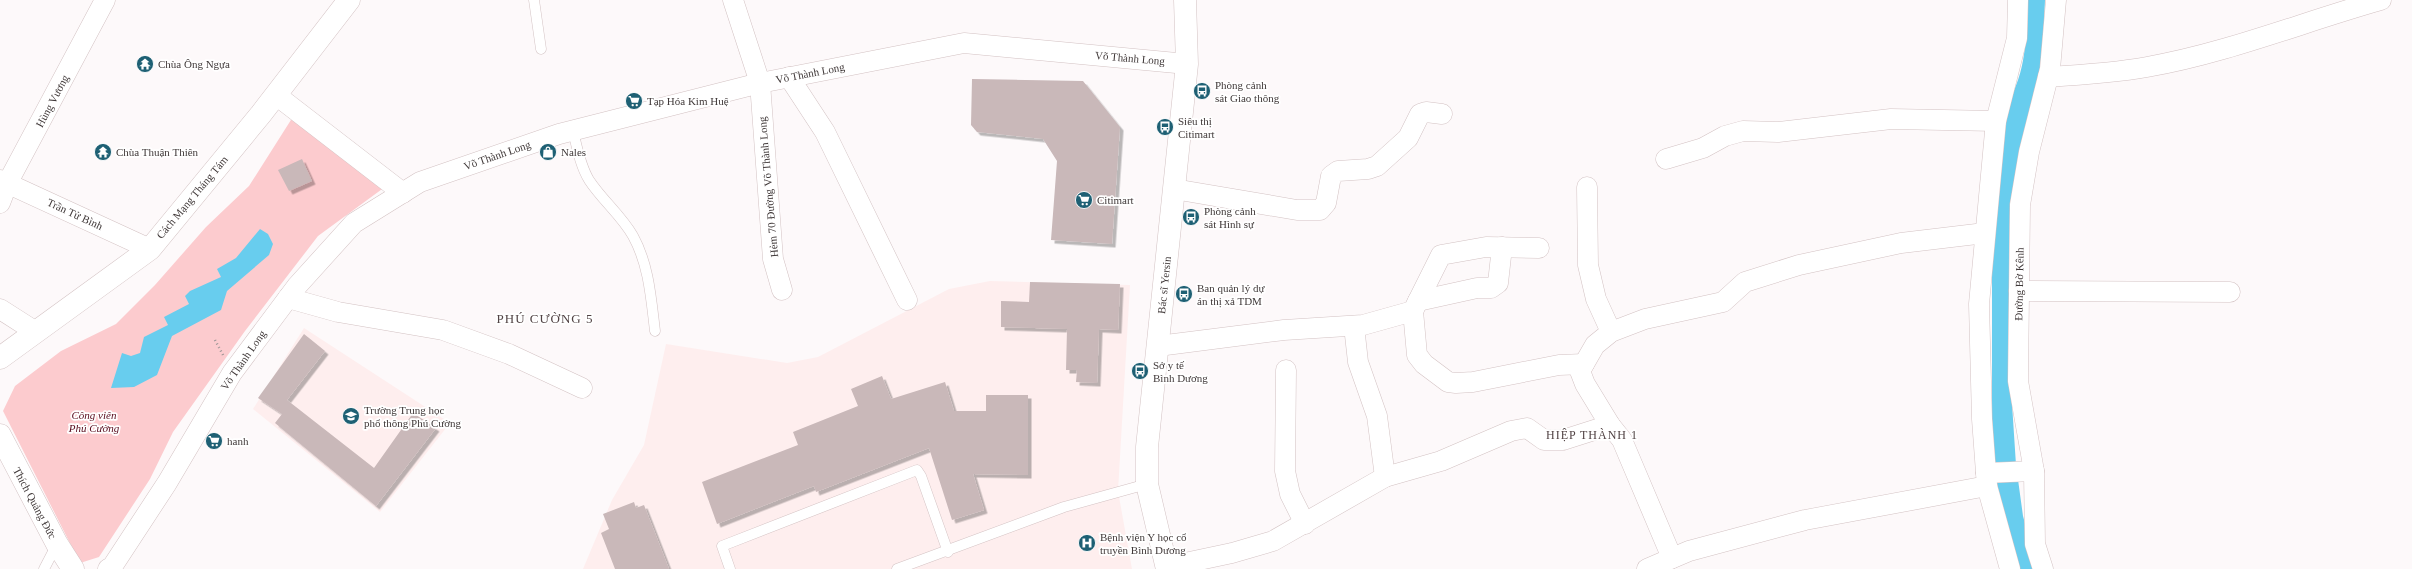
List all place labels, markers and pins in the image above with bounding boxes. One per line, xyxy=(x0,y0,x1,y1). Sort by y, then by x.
temple icon: Chùa Ông Ngựa xyxy=(135,54,155,74)
place label: Chùa Ông Ngựa xyxy=(158,58,230,70)
place label: Phòng cảnh sát Giao thông xyxy=(1215,79,1280,104)
bus stop icon: Phòng cảnh sát Giao thông xyxy=(1192,81,1212,101)
supermarket icon: Tạp Hóa Kim Huệ xyxy=(624,91,644,111)
place label: Tạp Hóa Kim Huệ xyxy=(647,95,729,107)
place label: Siêu thị Citimart xyxy=(1178,115,1215,140)
bus stop icon: Siêu thị Citimart xyxy=(1155,117,1175,137)
temple icon: Chùa Thuận Thiên xyxy=(93,142,113,162)
shop icon: Nales xyxy=(538,142,558,162)
place label: Chùa Thuận Thiên xyxy=(116,146,199,158)
place label: Nales xyxy=(561,146,586,158)
supermarket icon: Citimart xyxy=(1074,190,1094,210)
place label: Citimart xyxy=(1097,194,1134,206)
place label: Phòng cảnh sát Hình sự xyxy=(1204,205,1256,230)
bus stop icon: Phòng cảnh sát Hình sự xyxy=(1181,207,1201,227)
place label: Ban quản lý dự án thị xả TDM xyxy=(1197,282,1265,308)
bus stop icon: Ban quản lý dự án thị xả TDM xyxy=(1174,284,1194,304)
place label: Sở y tế Bình Dương xyxy=(1153,359,1208,384)
bus stop icon: Sở y tế Bình Dương xyxy=(1130,361,1150,381)
place label: Trường Trung học phổ thông Phú Cường xyxy=(364,404,462,429)
school or university icon: Trường Trung học phổ thông Phú Cường xyxy=(341,406,361,426)
supermarket icon: hanh xyxy=(204,431,224,451)
place label: hanh xyxy=(227,435,249,447)
place label: Bệnh viện Y học cổ truyền Bình Dương xyxy=(1100,531,1187,556)
hospital icon: Bệnh viện Y học cổ truyền Bình Dương xyxy=(1077,533,1097,553)

